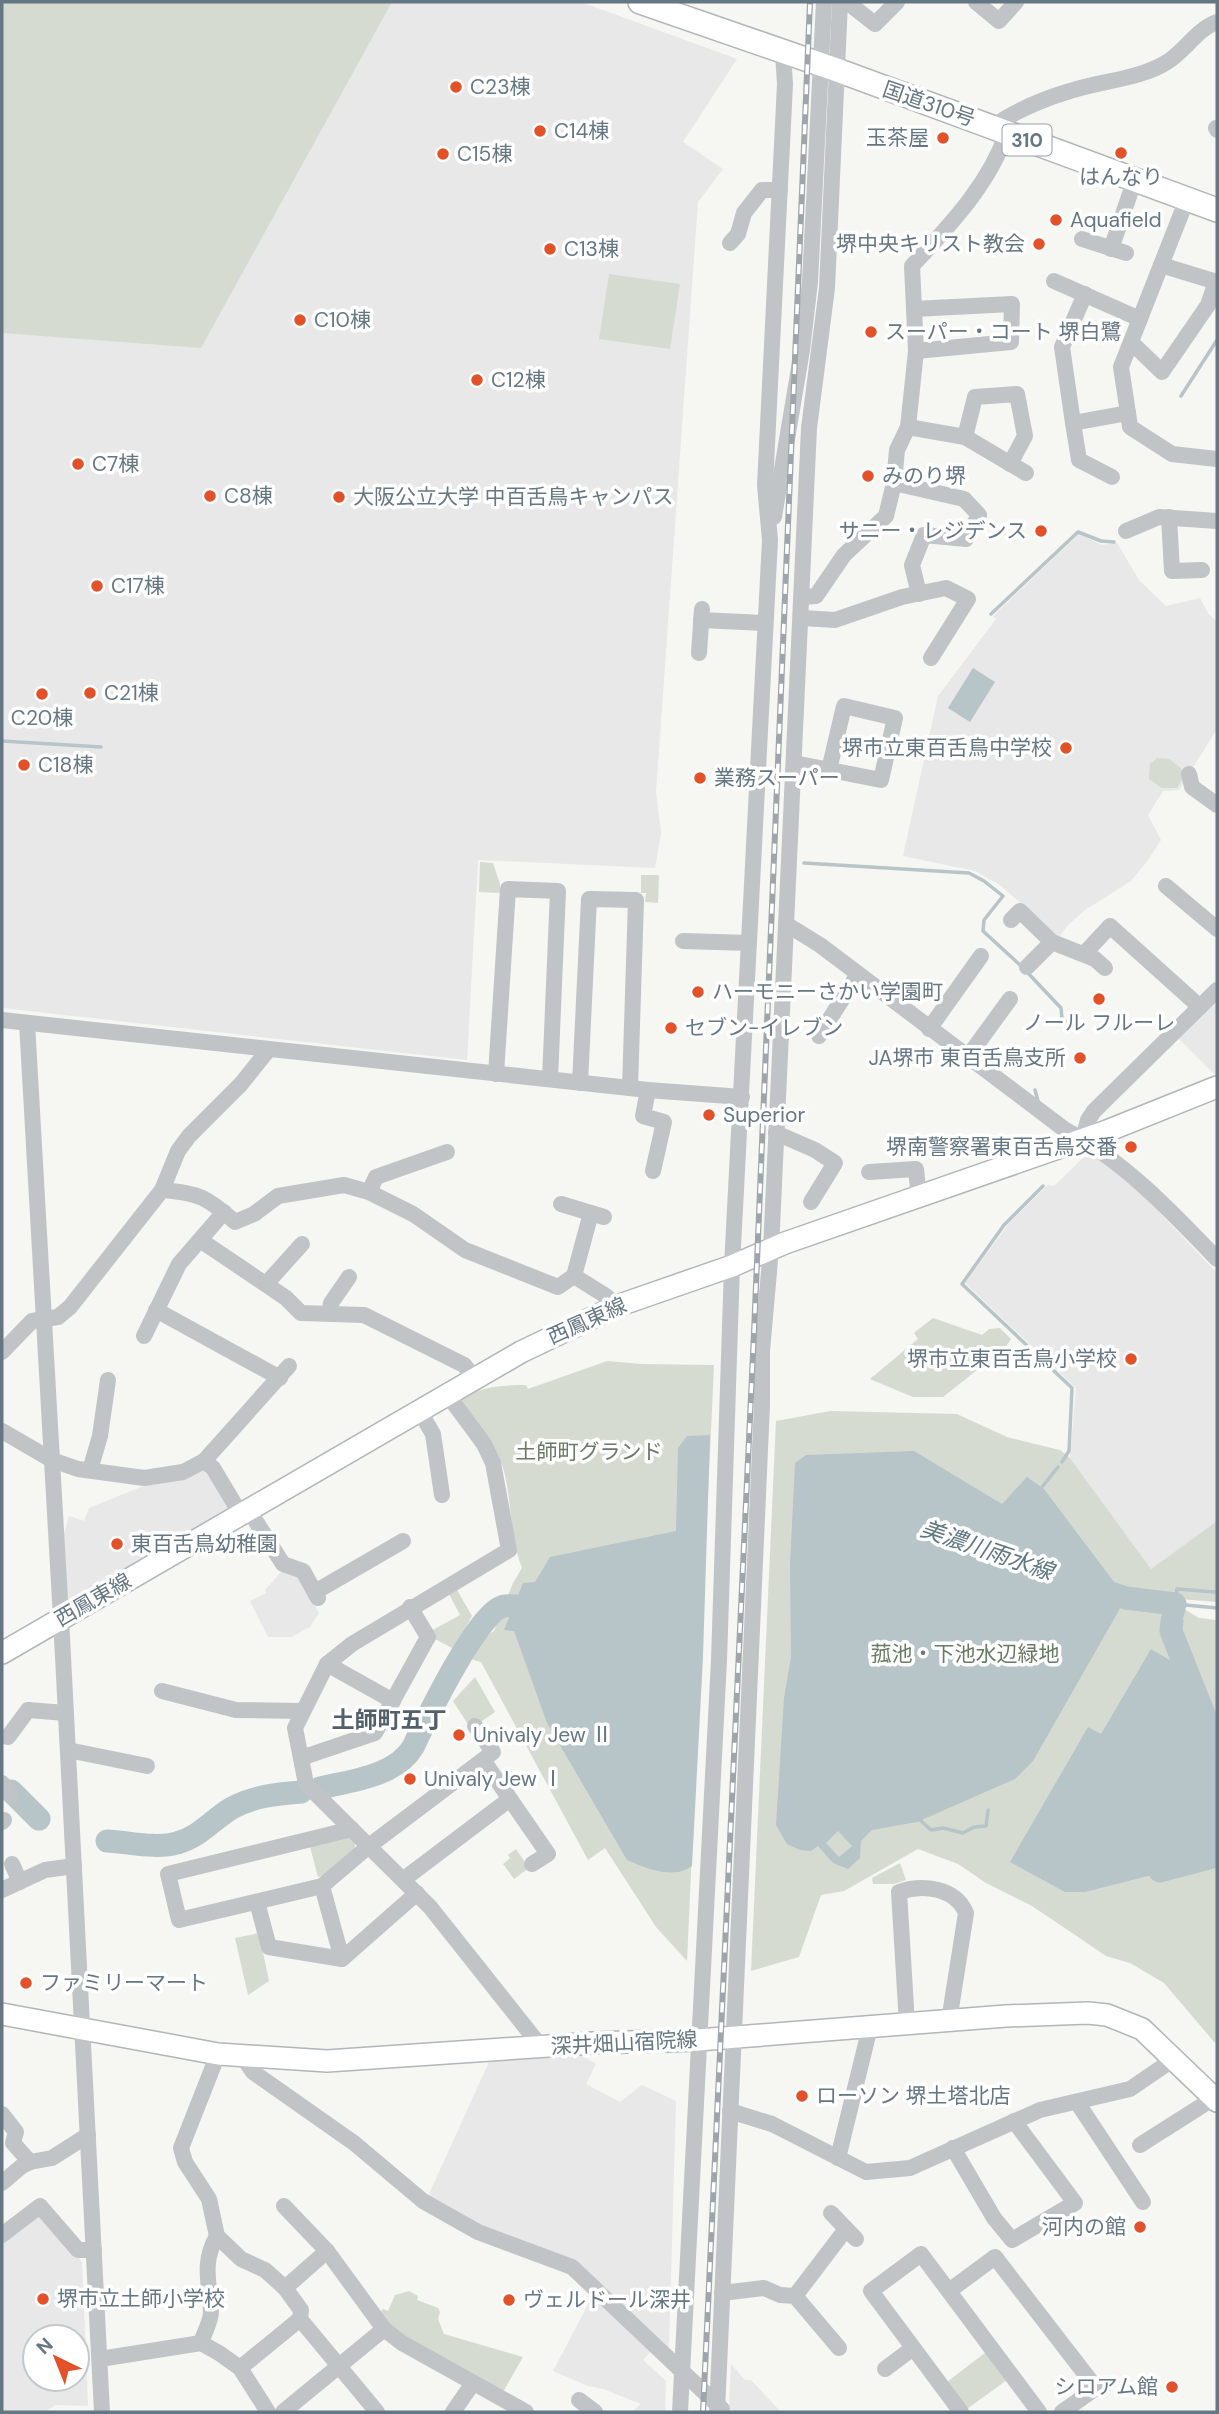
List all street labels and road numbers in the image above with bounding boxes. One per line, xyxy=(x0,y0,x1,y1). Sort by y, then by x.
street label: 国道310号 xyxy=(879,75,979,133)
road number: 310 xyxy=(1002,124,1052,156)
street label: 西鳳東線 xyxy=(543,1291,631,1351)
street label: 西鳳東線 xyxy=(50,1567,136,1633)
street label: 深井畑山宿院線 xyxy=(550,2025,698,2061)

